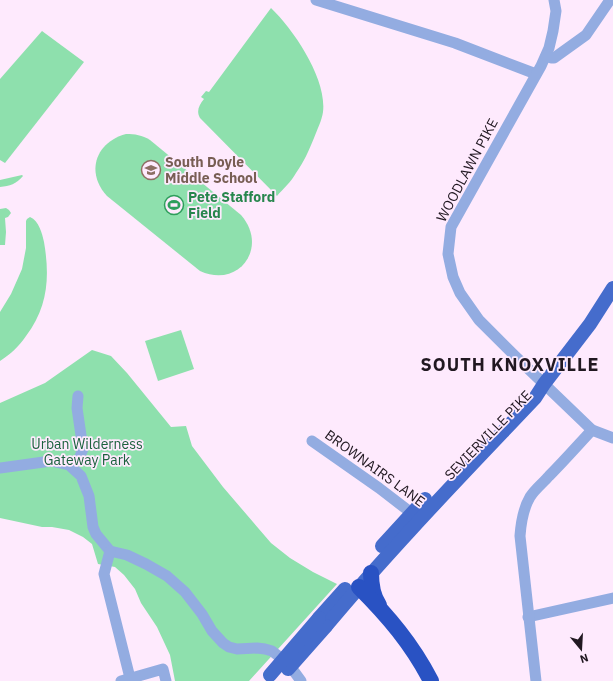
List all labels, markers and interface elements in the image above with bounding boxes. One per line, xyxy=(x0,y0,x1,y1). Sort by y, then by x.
street label: WOODLAWN PIKE xyxy=(432,115,502,225)
place label: South Doyle Middle School xyxy=(165,153,257,187)
school or university icon: South Doyle Middle School xyxy=(140,159,162,181)
place label: Pete Stafford Field xyxy=(188,188,275,222)
sports icon: Pete Stafford Field xyxy=(163,194,185,216)
district label: SOUTH KNOXVILLE xyxy=(421,353,599,376)
street label: SEVIERVILLE PIKE xyxy=(441,386,535,484)
street label: BROWNAIRS LANE xyxy=(321,426,429,510)
park label: Urban Wilderness Gateway Park xyxy=(31,435,143,469)
north arrow xyxy=(561,629,601,669)
text: N xyxy=(578,651,590,666)

